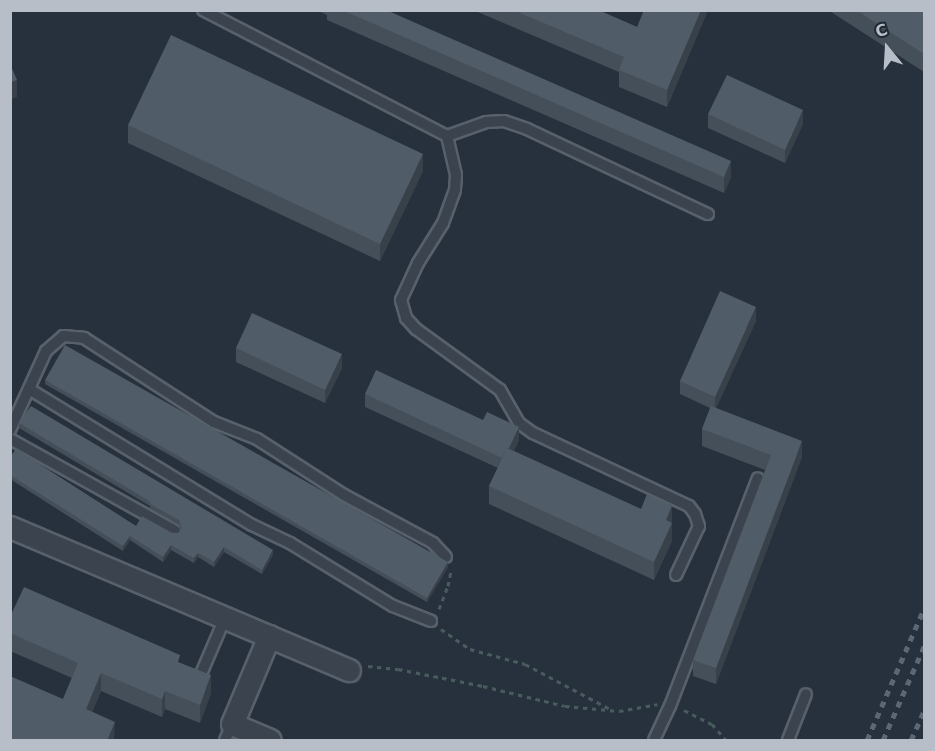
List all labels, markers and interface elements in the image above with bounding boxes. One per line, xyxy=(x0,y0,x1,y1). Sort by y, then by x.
north arrow xyxy=(857,18,917,78)
text: С xyxy=(873,20,890,41)

